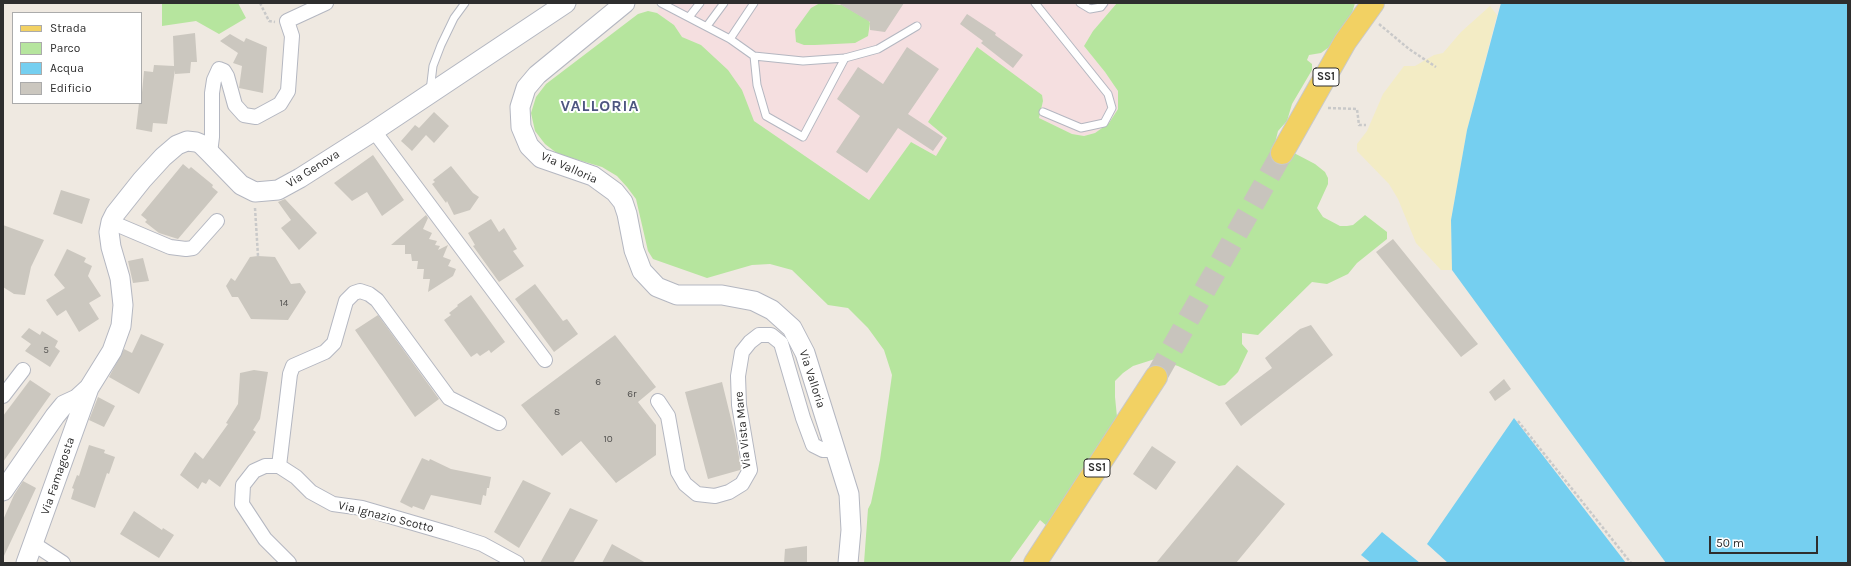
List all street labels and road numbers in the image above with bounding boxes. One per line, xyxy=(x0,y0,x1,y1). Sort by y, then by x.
road number: SS1 xyxy=(1313,68,1339,86)
street label: Via Genova xyxy=(284,147,342,191)
street label: Via Valloria xyxy=(538,149,600,187)
street label: Via Valloria xyxy=(796,348,828,410)
street label: Via Vista Mare xyxy=(732,391,754,469)
street label: Via Famagosta xyxy=(38,435,78,517)
road number: SS1 xyxy=(1084,459,1110,477)
street label: Via Ignazio Scotto xyxy=(337,498,435,536)

